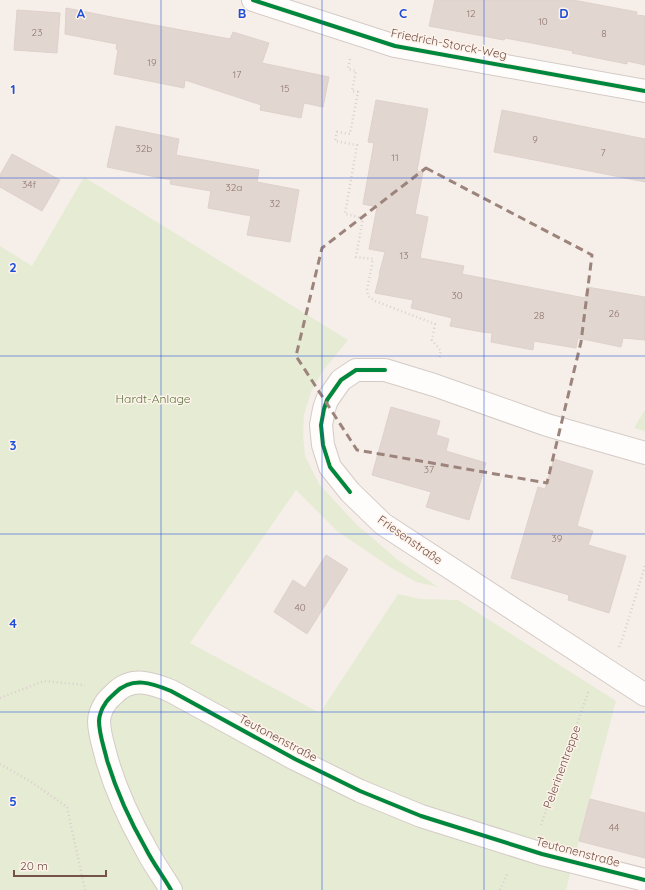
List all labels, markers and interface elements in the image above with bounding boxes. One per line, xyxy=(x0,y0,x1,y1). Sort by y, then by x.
text: A xyxy=(77,5,86,21)
text: B xyxy=(238,5,246,21)
text: C xyxy=(399,5,407,21)
text: D xyxy=(559,5,569,21)
house number: 12 xyxy=(466,7,476,20)
house number: 10 xyxy=(538,15,548,28)
street label: Friedrich-Storck-Weg xyxy=(390,25,509,62)
house number: 23 xyxy=(32,26,42,39)
house number: 8 xyxy=(601,27,607,40)
house number: 19 xyxy=(147,56,157,69)
house number: 17 xyxy=(233,68,241,81)
text: 1 xyxy=(10,81,16,97)
house number: 15 xyxy=(280,82,290,95)
house number: 9 xyxy=(532,133,538,146)
house number: 32b xyxy=(136,142,152,155)
house number: 7 xyxy=(600,146,606,159)
house number: 11 xyxy=(391,151,399,164)
house number: 34f xyxy=(22,178,36,191)
house number: 32a xyxy=(226,181,242,194)
house number: 32 xyxy=(270,197,281,210)
house number: 13 xyxy=(400,249,408,262)
text: 2 xyxy=(9,259,17,275)
house number: 30 xyxy=(451,289,463,302)
house number: 26 xyxy=(609,307,620,320)
house number: 28 xyxy=(534,309,544,322)
park label: Hardt-Anlage xyxy=(115,391,191,406)
text: 3 xyxy=(10,437,17,453)
house number: 37 xyxy=(424,463,434,476)
street label: Friesenstraße xyxy=(375,512,446,568)
house number: 39 xyxy=(552,532,563,545)
house number: 40 xyxy=(294,601,306,614)
text: 4 xyxy=(9,615,17,631)
street label: Teutonenstraße xyxy=(236,711,320,765)
street label: Pelerinentreppe xyxy=(540,723,584,811)
text: 5 xyxy=(9,793,17,809)
house number: 44 xyxy=(609,821,619,834)
street label: Teutonenstraße xyxy=(534,833,622,870)
scale bar xyxy=(14,852,106,878)
text: 20 m xyxy=(20,858,48,873)

